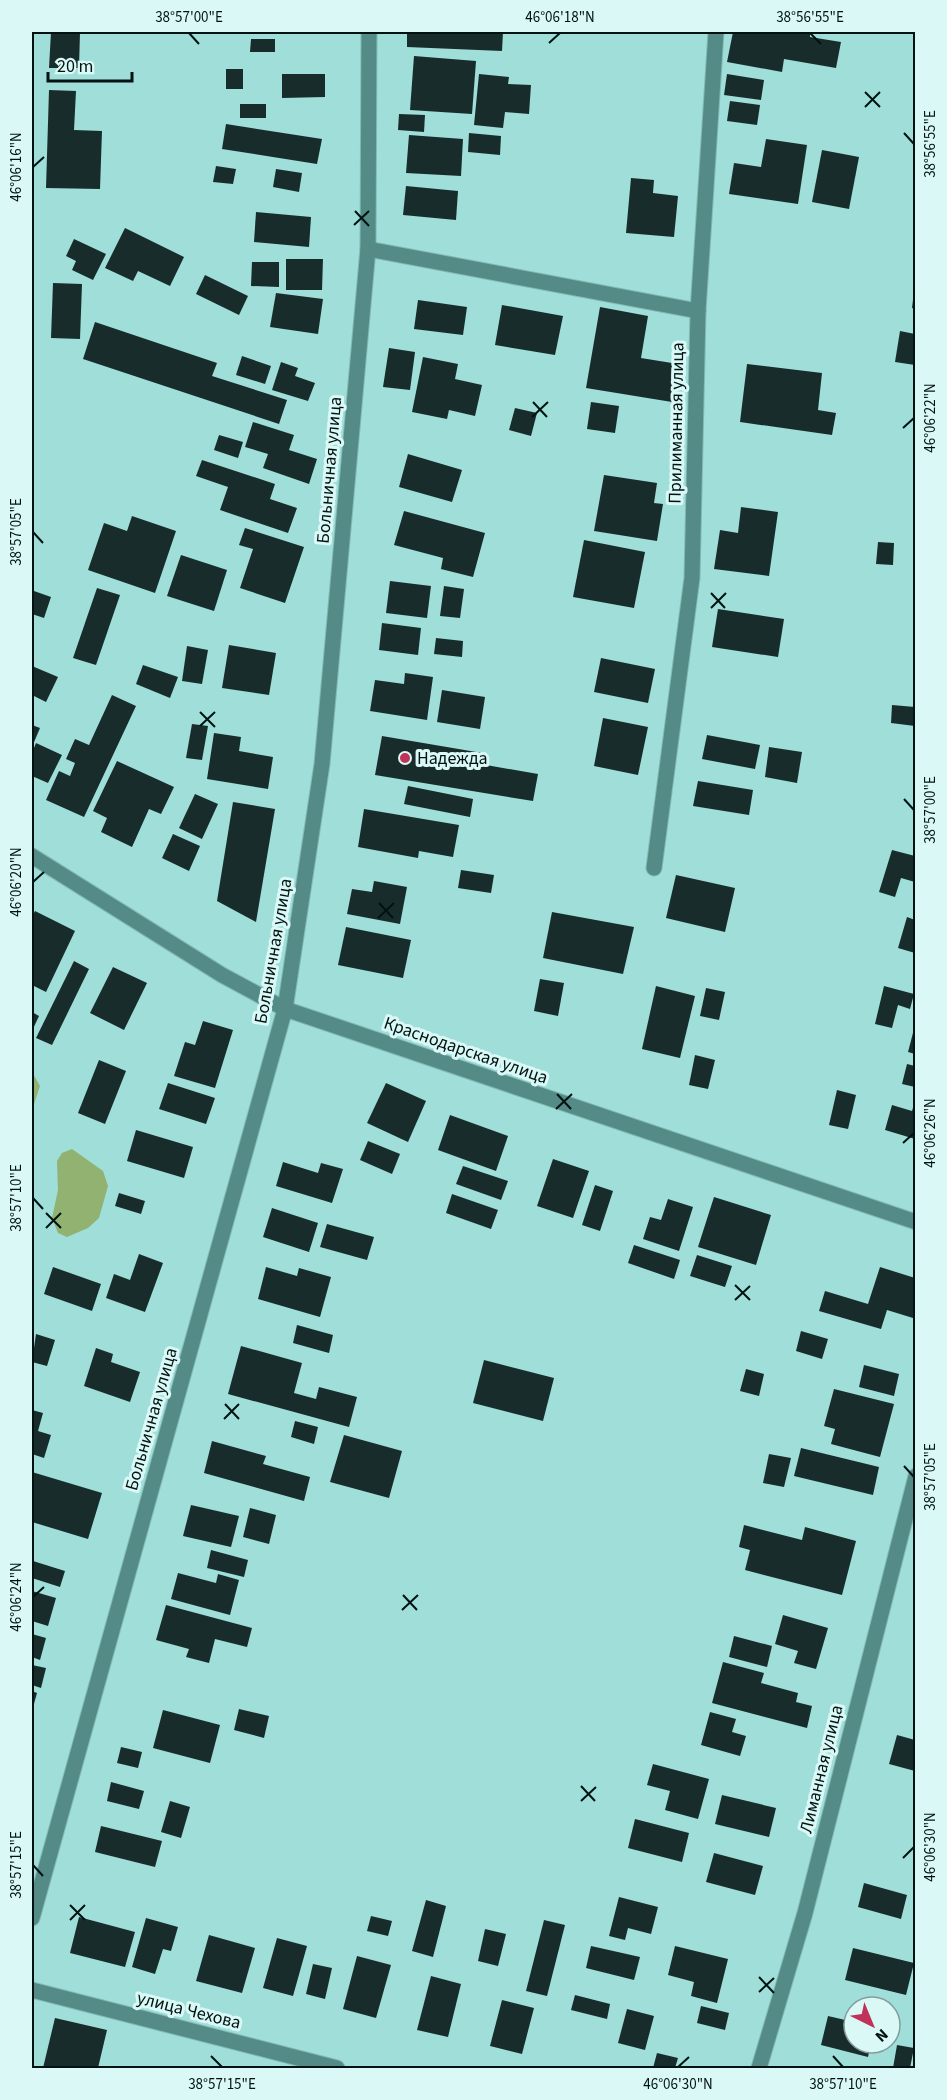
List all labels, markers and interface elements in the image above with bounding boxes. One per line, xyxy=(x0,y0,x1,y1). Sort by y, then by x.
text: 38°57'00"E xyxy=(155,7,223,28)
text: 46°06'18"N xyxy=(525,7,595,28)
text: 38°56'55"E xyxy=(776,7,844,28)
scale bar xyxy=(48,45,132,83)
text: 20 m xyxy=(57,54,93,79)
text: 38°56'55"E xyxy=(920,110,941,178)
text: 46°06'16"N xyxy=(6,132,27,202)
street label: Прилиманная улица xyxy=(663,342,690,504)
text: 46°06'22"N xyxy=(920,383,941,453)
street label: Больничная улица xyxy=(311,396,348,545)
text: 38°57'05"E xyxy=(6,498,27,566)
place label: Надежда xyxy=(417,746,488,771)
marker: Надежда xyxy=(398,751,412,765)
text: 38°57'00"E xyxy=(920,776,941,844)
text: 46°06'20"N xyxy=(6,847,27,917)
street label: Больничная улица xyxy=(248,876,299,1026)
street label: Краснодарская улица xyxy=(380,1011,551,1090)
text: 46°06'26"N xyxy=(920,1098,941,1168)
text: 38°57'10"E xyxy=(6,1164,27,1232)
street label: Больничная улица xyxy=(119,1345,184,1493)
text: 38°57'05"E xyxy=(920,1443,941,1511)
text: 46°06'24"N xyxy=(6,1562,27,1632)
street label: Лиманная улица xyxy=(793,1702,850,1836)
text: 46°06'30"N xyxy=(920,1812,941,1882)
text: 38°57'15"E xyxy=(6,1831,27,1899)
street label: улица Чехова xyxy=(134,1986,243,2035)
north arrow xyxy=(842,1995,902,2055)
text: N xyxy=(870,2024,893,2047)
text: 38°57'15"E xyxy=(188,2074,256,2095)
text: 46°06'30"N xyxy=(643,2074,713,2095)
text: 38°57'10"E xyxy=(809,2074,877,2095)

